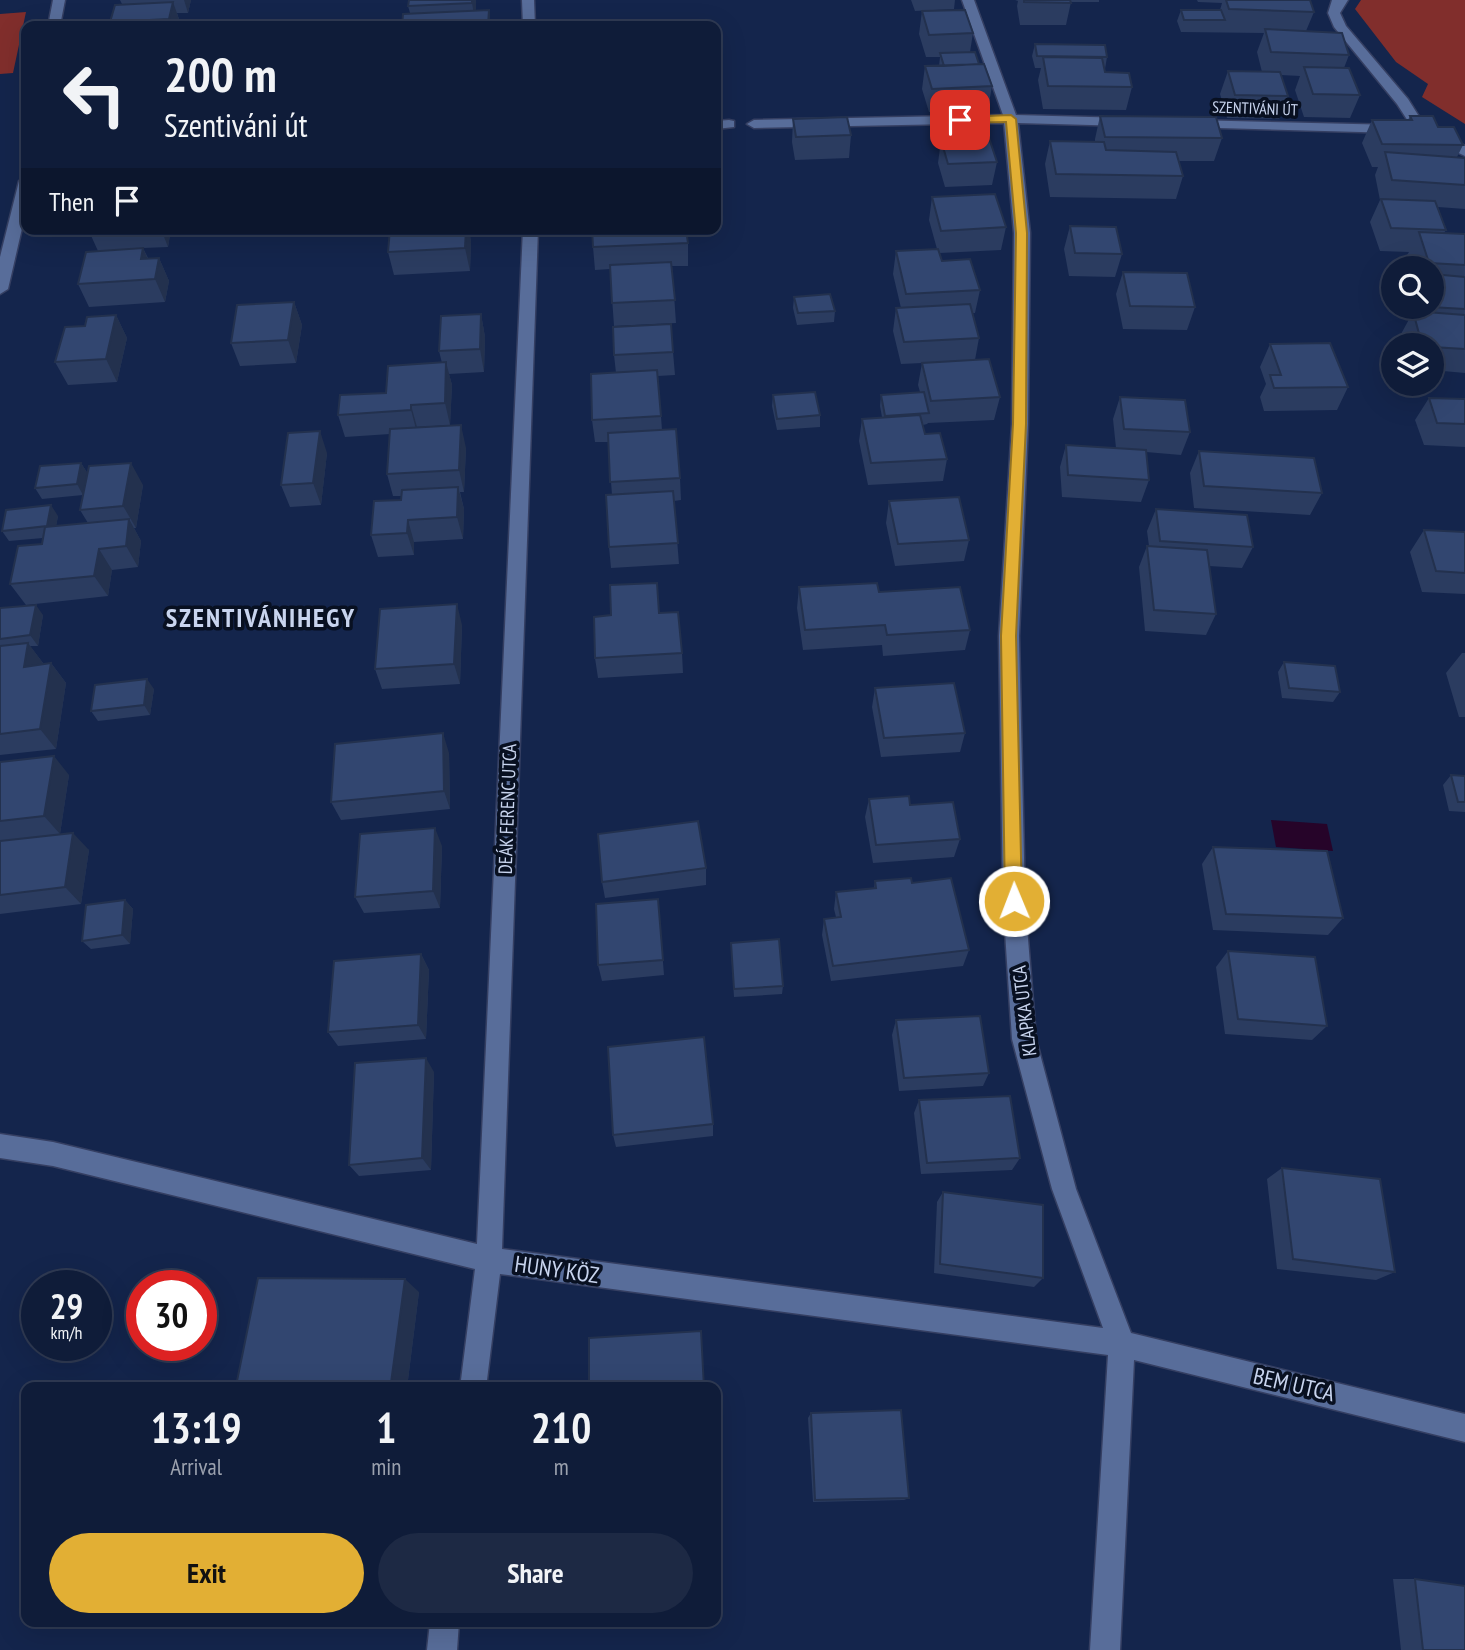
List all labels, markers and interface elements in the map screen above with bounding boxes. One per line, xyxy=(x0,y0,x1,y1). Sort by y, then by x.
text: 200 m xyxy=(164,42,277,106)
icon: left xyxy=(49,49,140,140)
pin xyxy=(930,90,990,150)
street label: SZENTIVÁNI ÚT xyxy=(1212,97,1298,119)
icon: arrive xyxy=(941,101,979,139)
text: Szentiváni út xyxy=(164,104,308,146)
icon: arrive xyxy=(108,182,146,220)
text: Then xyxy=(49,185,94,218)
map controls xyxy=(1381,256,1444,396)
button: search xyxy=(1381,256,1444,319)
button: layers xyxy=(1381,333,1444,396)
district label: SZENTIVÁNIHEGY xyxy=(166,601,356,634)
street label: DEÁK FERENC UTCA xyxy=(493,743,521,875)
position arrow xyxy=(977,864,1051,938)
street label: KLAPKA UTCA xyxy=(1007,964,1041,1058)
street label: HUNY KÖZ xyxy=(513,1249,601,1289)
speed limit sign: 30 xyxy=(126,1270,217,1361)
text: 29 xyxy=(50,1283,83,1329)
text: km/h xyxy=(51,1321,82,1344)
street label: BEM UTCA xyxy=(1251,1361,1338,1407)
text: 13:19 xyxy=(151,1400,242,1455)
text: 1 xyxy=(376,1400,396,1455)
text: 210 xyxy=(531,1400,591,1455)
text: Arrival xyxy=(170,1452,222,1481)
text: min xyxy=(371,1452,401,1481)
text: m xyxy=(554,1452,569,1481)
button: Exit xyxy=(49,1533,364,1613)
button: Share xyxy=(378,1533,693,1613)

